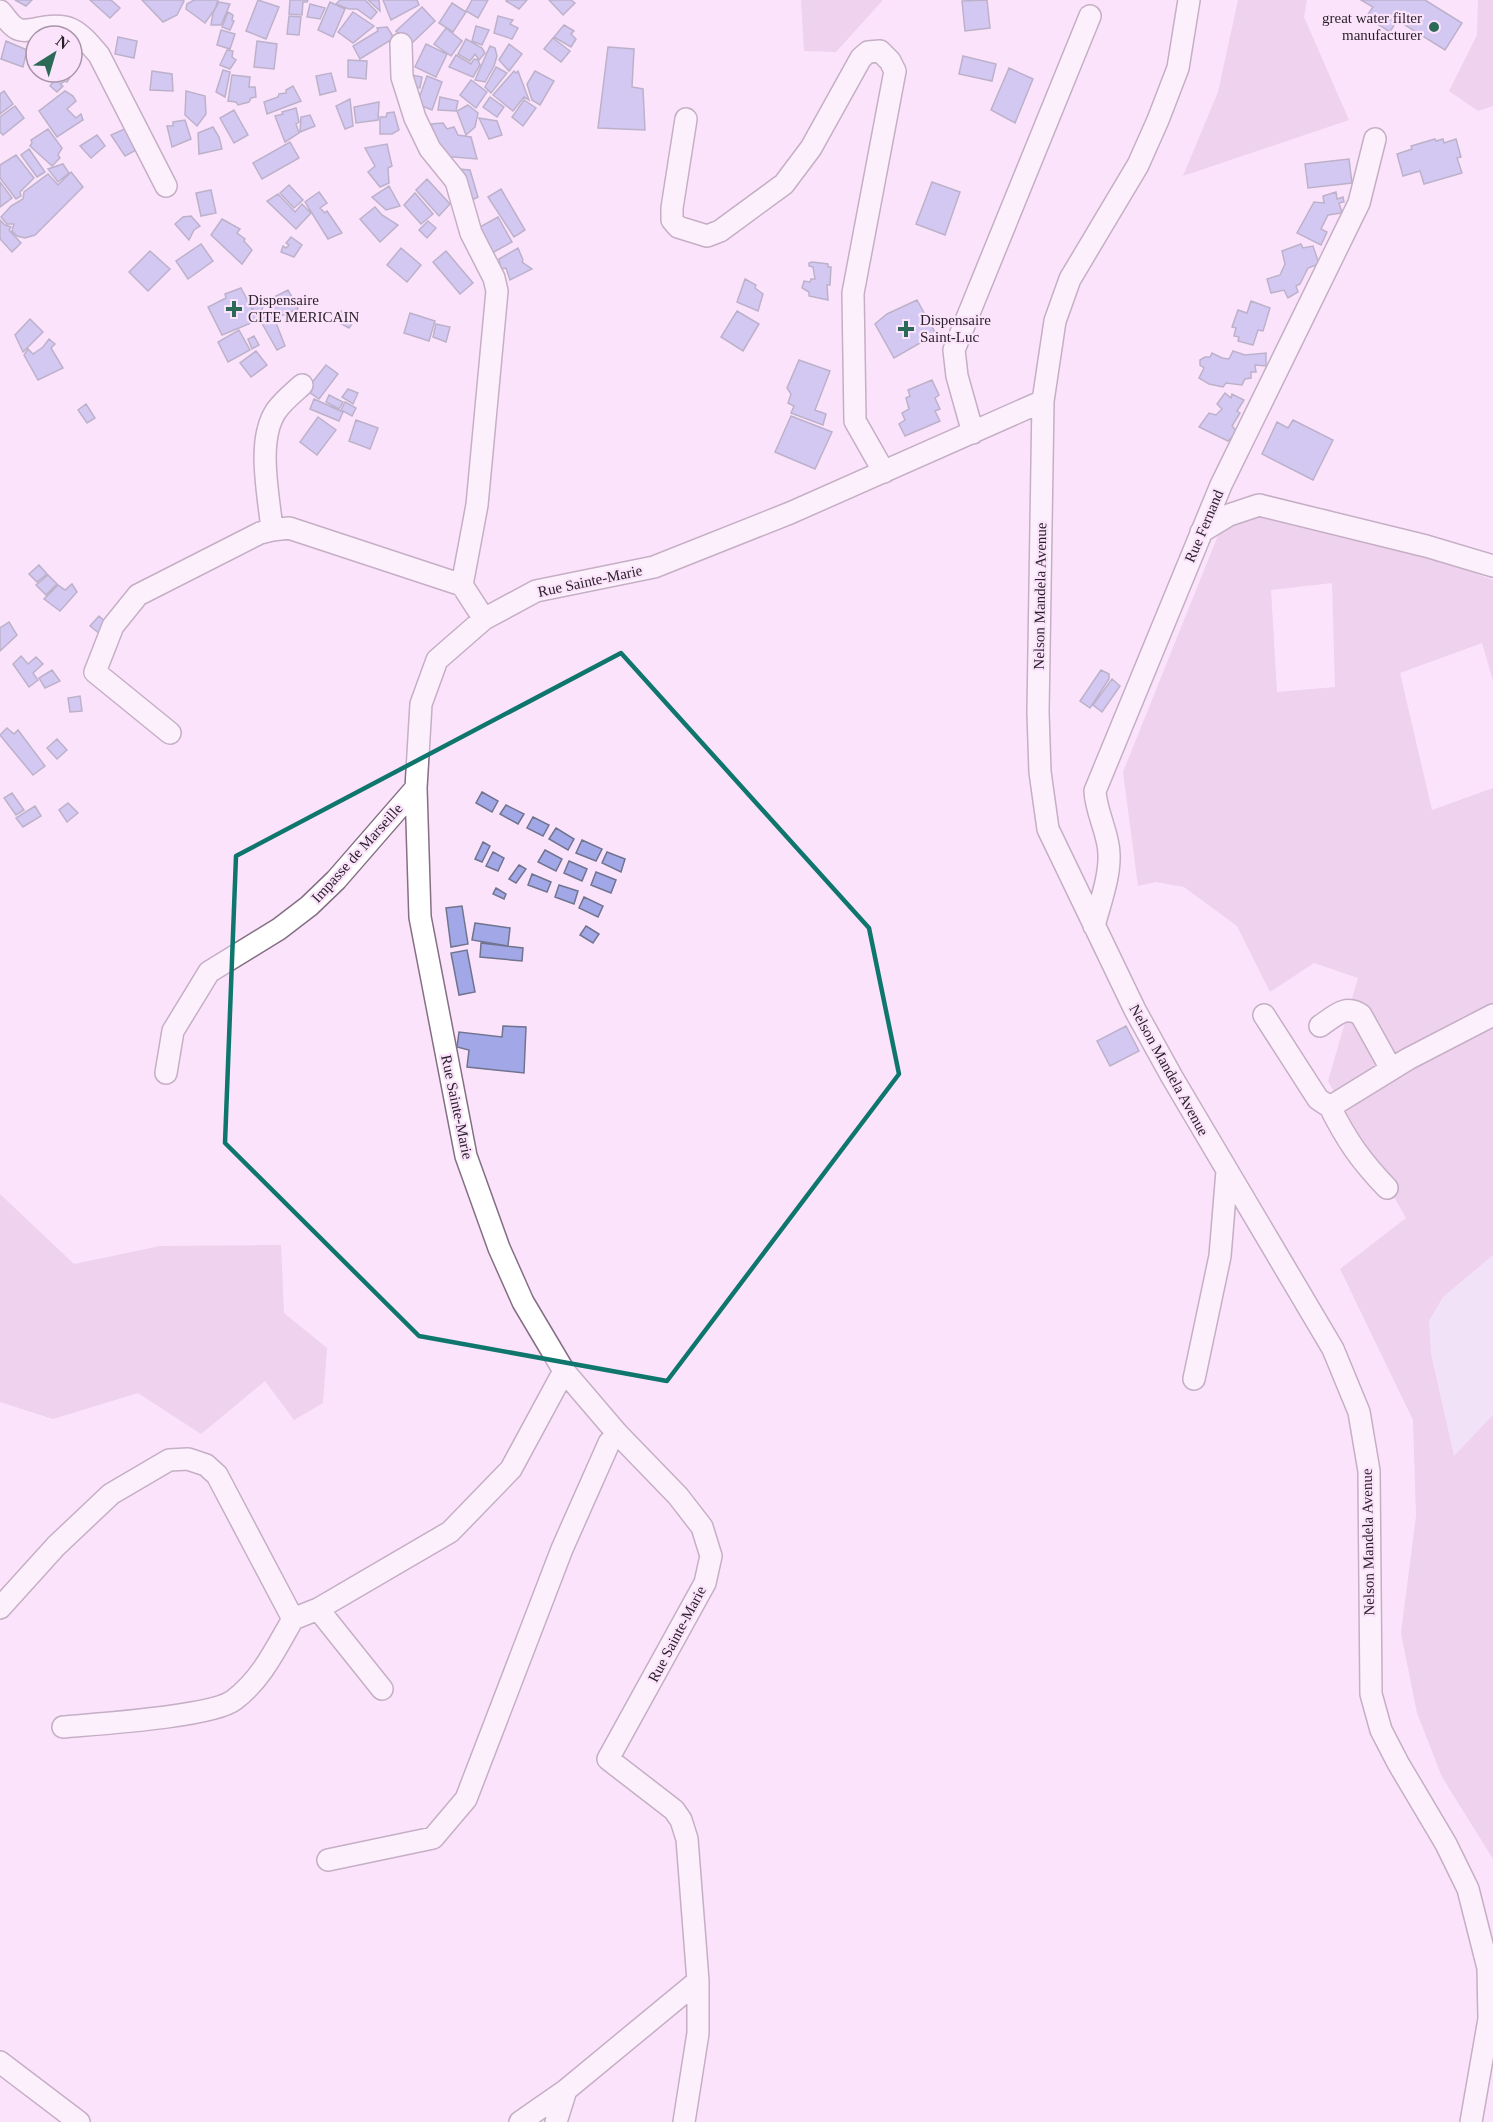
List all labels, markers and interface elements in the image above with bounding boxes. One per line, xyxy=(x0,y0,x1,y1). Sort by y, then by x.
place label: great water filter manufacturer xyxy=(1322,10,1422,43)
marker: great water filter manufacturer xyxy=(1427,20,1441,34)
north arrow xyxy=(24,24,84,84)
text: N xyxy=(53,32,73,53)
place label: Dispensaire CITE MERICAIN xyxy=(248,292,359,325)
marker: Dispensaire CITE MERICAIN xyxy=(225,300,243,318)
place label: Dispensaire Saint-Luc xyxy=(920,312,991,345)
marker: Dispensaire Saint-Luc xyxy=(897,320,915,338)
street label: Rue Fernand xyxy=(1182,487,1227,565)
street label: Nelson Mandela Avenue xyxy=(1031,522,1049,670)
street label: Rue Sainte-Marie xyxy=(536,562,644,600)
street label: Impasse de Marseille xyxy=(308,800,406,906)
street label: Nelson Mandela Avenue xyxy=(1126,1002,1212,1139)
street label: Rue Sainte-Marie xyxy=(438,1053,476,1161)
street label: Nelson Mandela Avenue xyxy=(1359,1468,1377,1616)
street label: Rue Sainte-Marie xyxy=(645,1583,709,1685)

